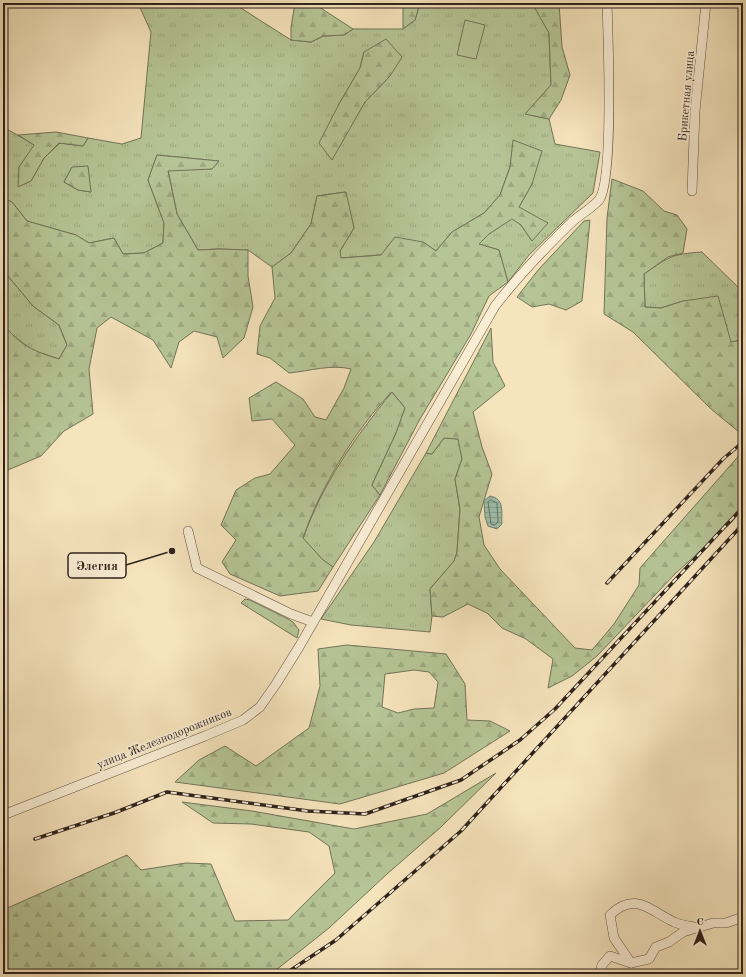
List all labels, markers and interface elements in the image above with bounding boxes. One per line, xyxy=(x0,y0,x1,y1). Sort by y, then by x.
street label: Брикетная улица xyxy=(677,50,697,142)
callout: Элегия xyxy=(68,553,126,578)
text: Элегия xyxy=(76,560,118,573)
street label: улица Железнодорожников xyxy=(95,706,234,771)
north arrow xyxy=(680,911,720,951)
text: С xyxy=(696,917,704,928)

